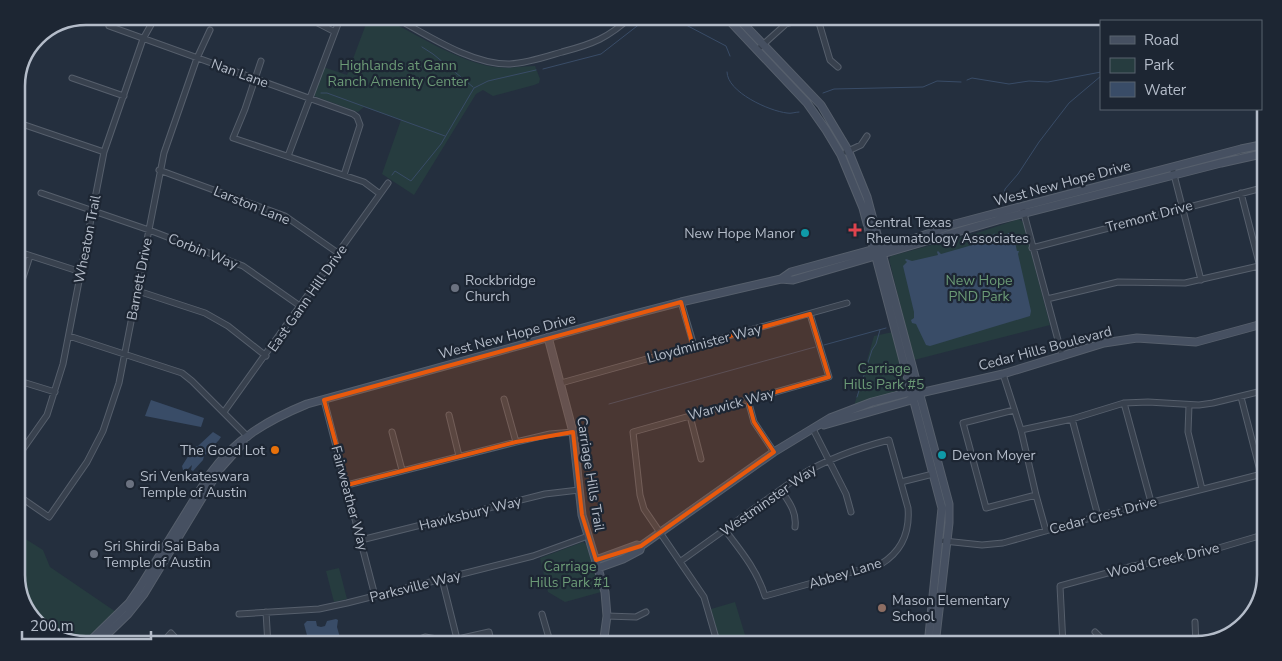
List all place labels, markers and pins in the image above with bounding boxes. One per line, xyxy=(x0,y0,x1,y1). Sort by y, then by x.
place label: Central Texas Rheumatology Associates xyxy=(866,213,1029,248)
marker: Central Texas Rheumatology Associates xyxy=(848,223,862,237)
place label: New Hope Manor xyxy=(684,224,795,243)
marker: New Hope Manor xyxy=(799,227,811,239)
place label: Rockbridge Church xyxy=(465,271,536,306)
marker: Rockbridge Church xyxy=(449,282,461,294)
place label: The Good Lot xyxy=(180,441,265,460)
marker: The Good Lot xyxy=(269,444,281,456)
place label: Devon Moyer xyxy=(952,446,1035,465)
marker: Devon Moyer xyxy=(936,449,948,461)
place label: Sri Venkateswara Temple of Austin xyxy=(140,467,249,502)
marker: Sri Venkateswara Temple of Austin xyxy=(124,478,136,490)
place label: Sri Shirdi Sai Baba Temple of Austin xyxy=(104,537,220,572)
marker: Sri Shirdi Sai Baba Temple of Austin xyxy=(88,548,100,560)
place label: Mason Elementary School xyxy=(892,591,1010,626)
marker: Mason Elementary School xyxy=(876,602,888,614)

